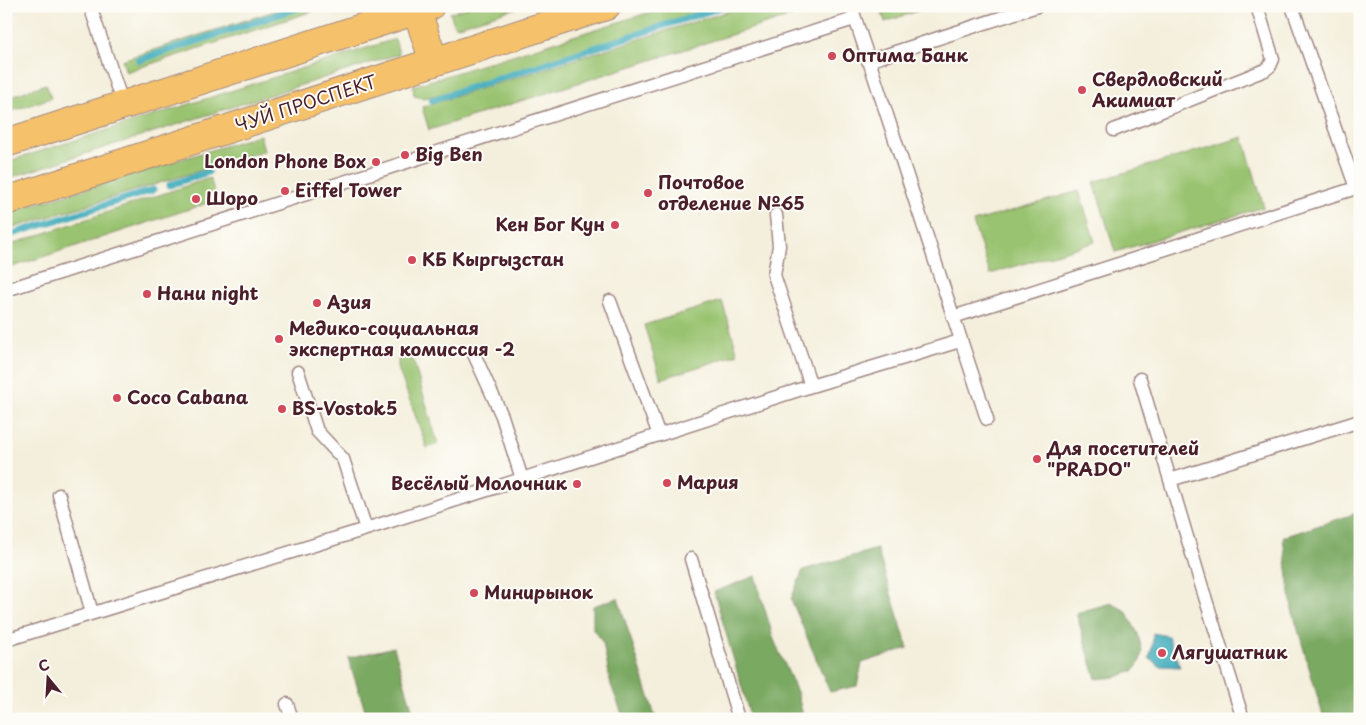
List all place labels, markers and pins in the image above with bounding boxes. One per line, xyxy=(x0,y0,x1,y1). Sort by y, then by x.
place label: Оптима Банк xyxy=(842,41,969,68)
marker: Оптима Банк xyxy=(826,50,838,62)
place label: Свердловский Акимиат xyxy=(1091,65,1223,113)
marker: Свердловский Акимиат xyxy=(1076,84,1088,96)
place label: Big Ben xyxy=(415,140,483,167)
place label: London Phone Box xyxy=(204,147,366,174)
marker: Big Ben xyxy=(399,149,411,161)
marker: London Phone Box xyxy=(370,156,382,168)
place label: Почтовое отделение №65 xyxy=(658,168,805,216)
place label: Eiffel Tower xyxy=(295,176,403,203)
place label: Шоро xyxy=(206,184,258,211)
marker: Eiffel Tower xyxy=(279,185,291,197)
marker: Почтовое отделение №65 xyxy=(642,187,654,199)
marker: Шоро xyxy=(190,193,202,205)
place label: Кен Бог Кун xyxy=(496,210,605,237)
marker: Кен Бог Кун xyxy=(609,219,621,231)
place label: КБ Кыргызстан xyxy=(422,245,564,272)
marker: КБ Кыргызстан xyxy=(406,254,418,266)
place label: Нани night xyxy=(157,279,259,306)
marker: Нани night xyxy=(141,288,153,300)
place label: Азия xyxy=(326,288,371,315)
marker: Азия xyxy=(311,297,323,309)
place label: Медико-социальная экспертная комиссия -2 xyxy=(289,314,515,362)
marker: Медико-социальная экспертная комиссия -2 xyxy=(273,333,285,345)
place label: Coco Cabana xyxy=(127,383,249,410)
marker: Coco Cabana xyxy=(111,392,123,404)
place label: BS-Vostok5 xyxy=(292,394,397,421)
marker: BS-Vostok5 xyxy=(276,403,288,415)
place label: Для посетителей "PRADO" xyxy=(1046,434,1199,482)
marker: Для посетителей "PRADO" xyxy=(1031,453,1043,465)
place label: Мария xyxy=(677,468,739,495)
place label: Весёлый Молочник xyxy=(391,469,568,496)
marker: Мария xyxy=(661,477,673,489)
marker: Весёлый Молочник xyxy=(571,478,583,490)
place label: Минирынок xyxy=(484,578,594,605)
marker: Минирынок xyxy=(468,587,480,599)
place label: Лягушатник xyxy=(1172,638,1288,665)
marker: Лягушатник xyxy=(1156,647,1168,659)

